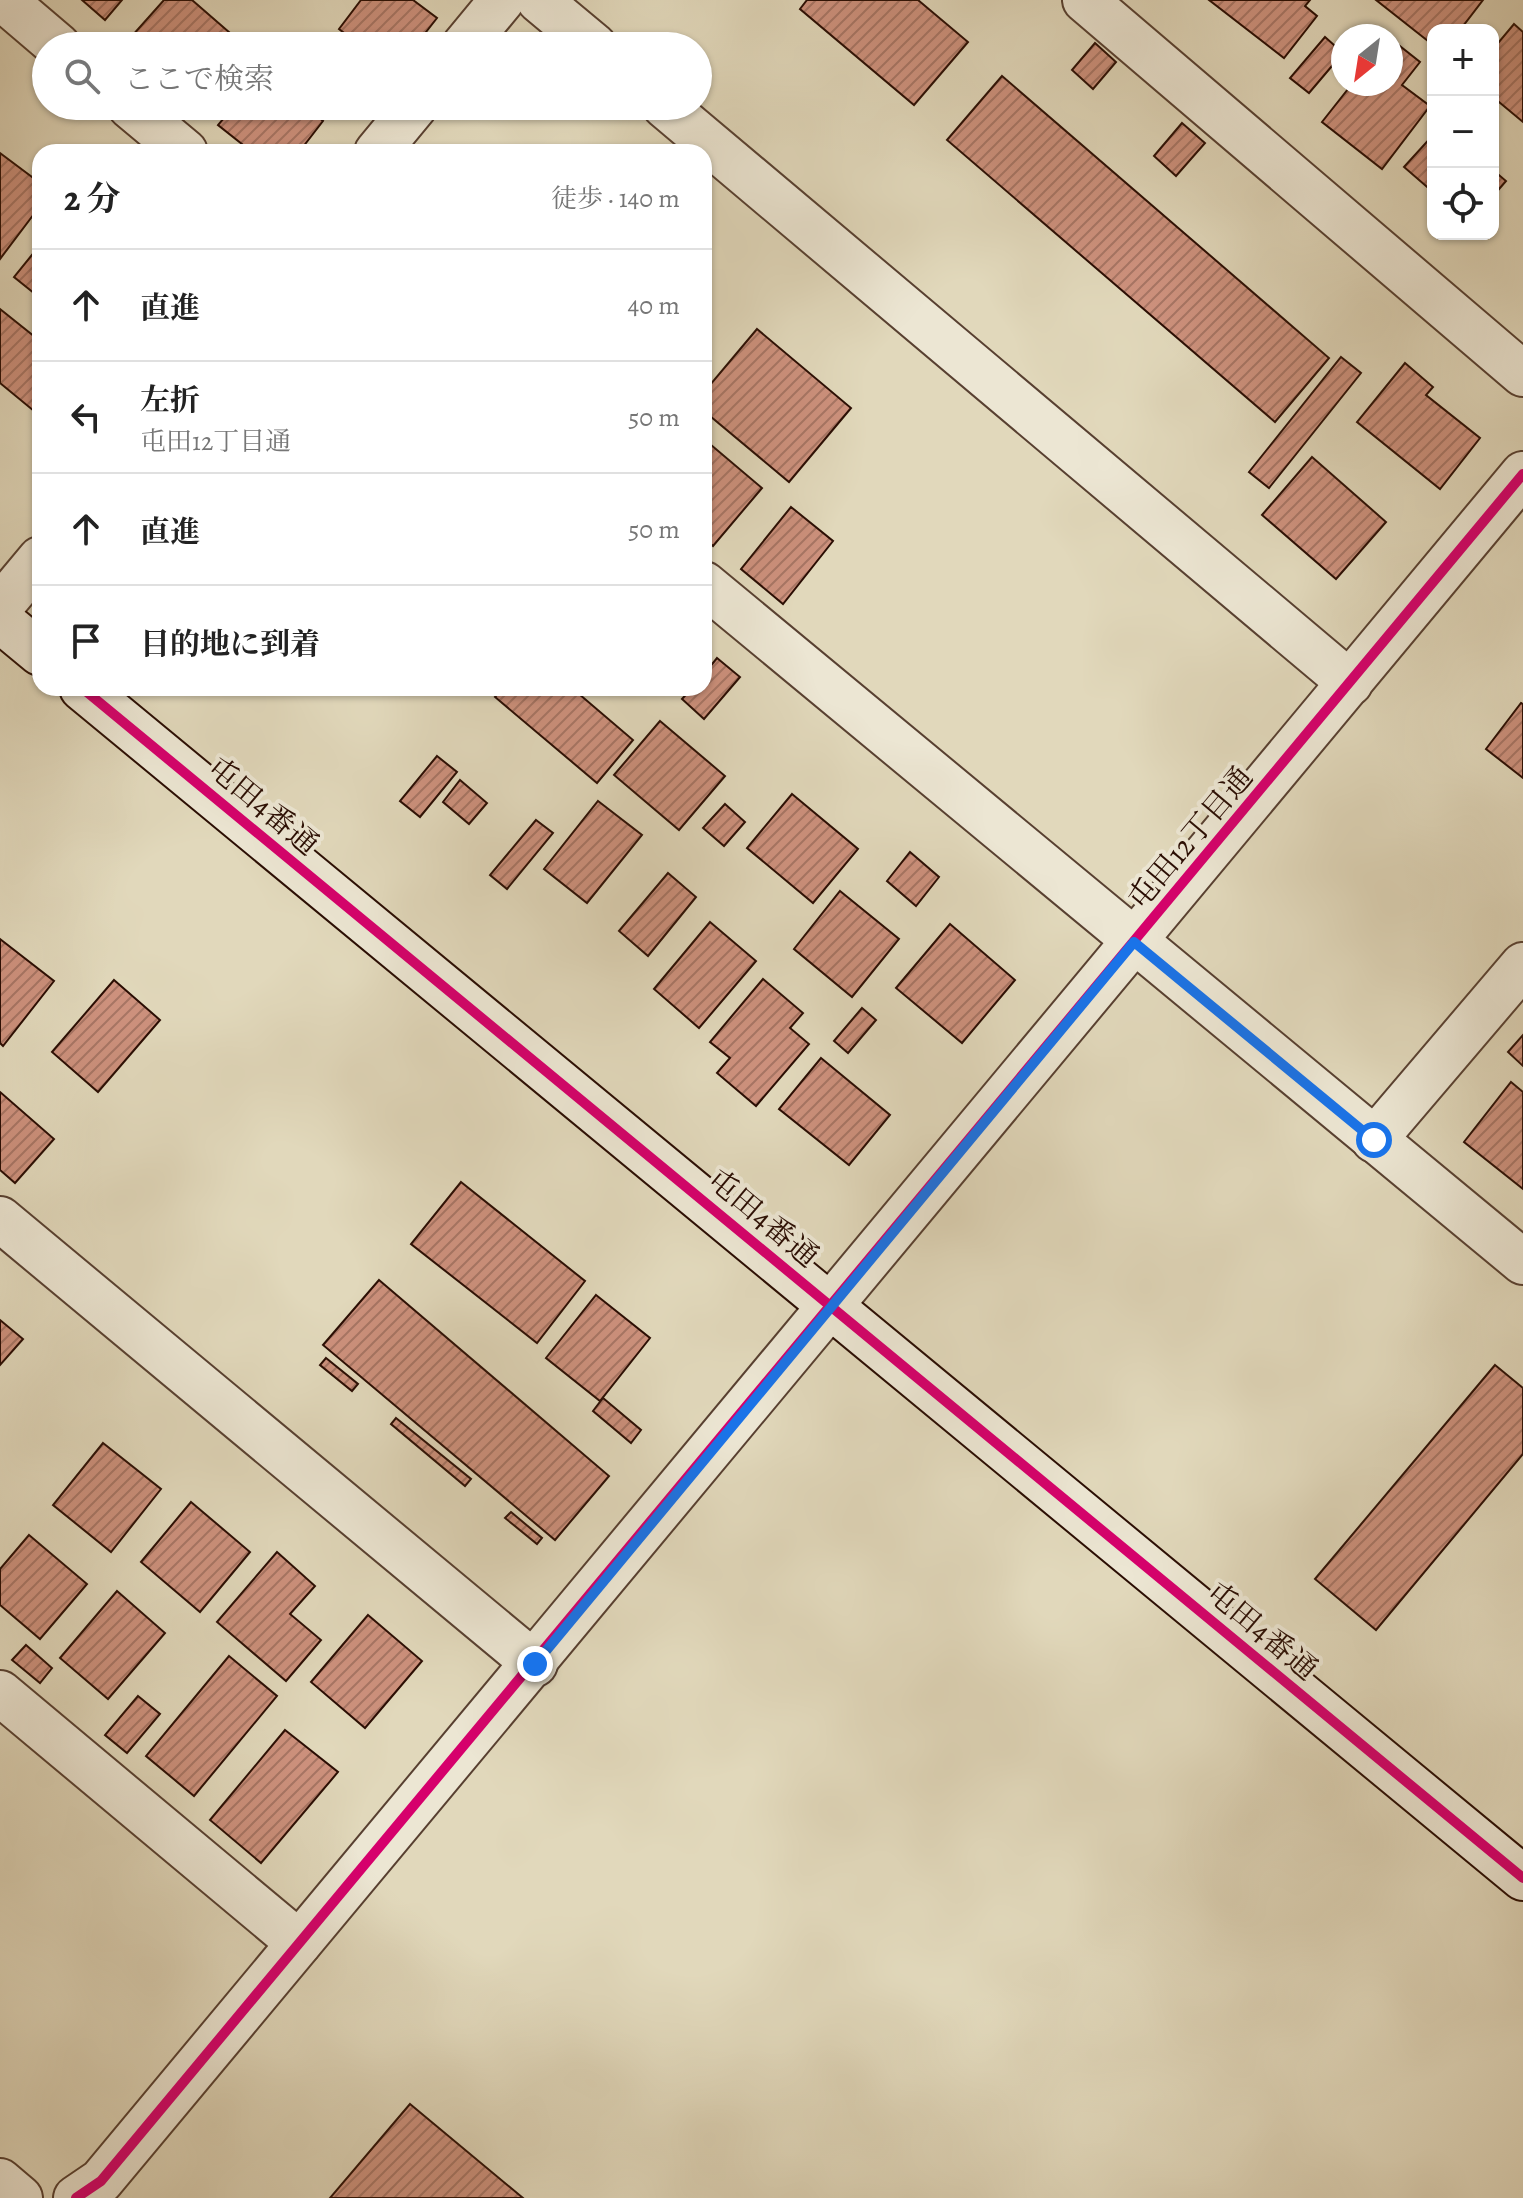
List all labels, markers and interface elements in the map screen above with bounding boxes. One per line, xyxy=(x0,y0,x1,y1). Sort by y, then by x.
north arrow xyxy=(1331,24,1403,96)
map controls xyxy=(1427,24,1499,240)
button: + xyxy=(1427,24,1499,96)
search box xyxy=(32,32,712,120)
icon: search xyxy=(60,54,104,98)
text: ここで検索 xyxy=(124,59,274,99)
button: − xyxy=(1427,96,1499,168)
button: locate xyxy=(1427,168,1499,240)
text: 2 分 xyxy=(64,175,120,222)
text: 徒歩 · 140 m xyxy=(551,181,680,216)
icon: ahead xyxy=(64,283,108,327)
text: 直進 xyxy=(140,288,200,328)
text: 40 m xyxy=(628,288,680,323)
text: 左折 xyxy=(140,380,200,420)
icon: left xyxy=(64,395,108,439)
text: 50 m xyxy=(628,400,680,435)
text: 屯田12丁目通 xyxy=(140,424,291,459)
icon: ahead xyxy=(64,507,108,551)
text: 直進 xyxy=(140,512,200,552)
text: 50 m xyxy=(628,512,680,547)
icon: arrive xyxy=(64,619,108,663)
text: 目的地に到着 xyxy=(140,624,320,664)
street label: 屯田4番通 xyxy=(199,748,327,864)
street label: 屯田12丁目通 xyxy=(1119,758,1261,918)
route start xyxy=(1356,1122,1392,1158)
street label: 屯田4番通 xyxy=(699,1160,827,1276)
street label: 屯田4番通 xyxy=(1198,1573,1326,1689)
route end xyxy=(517,1646,553,1682)

